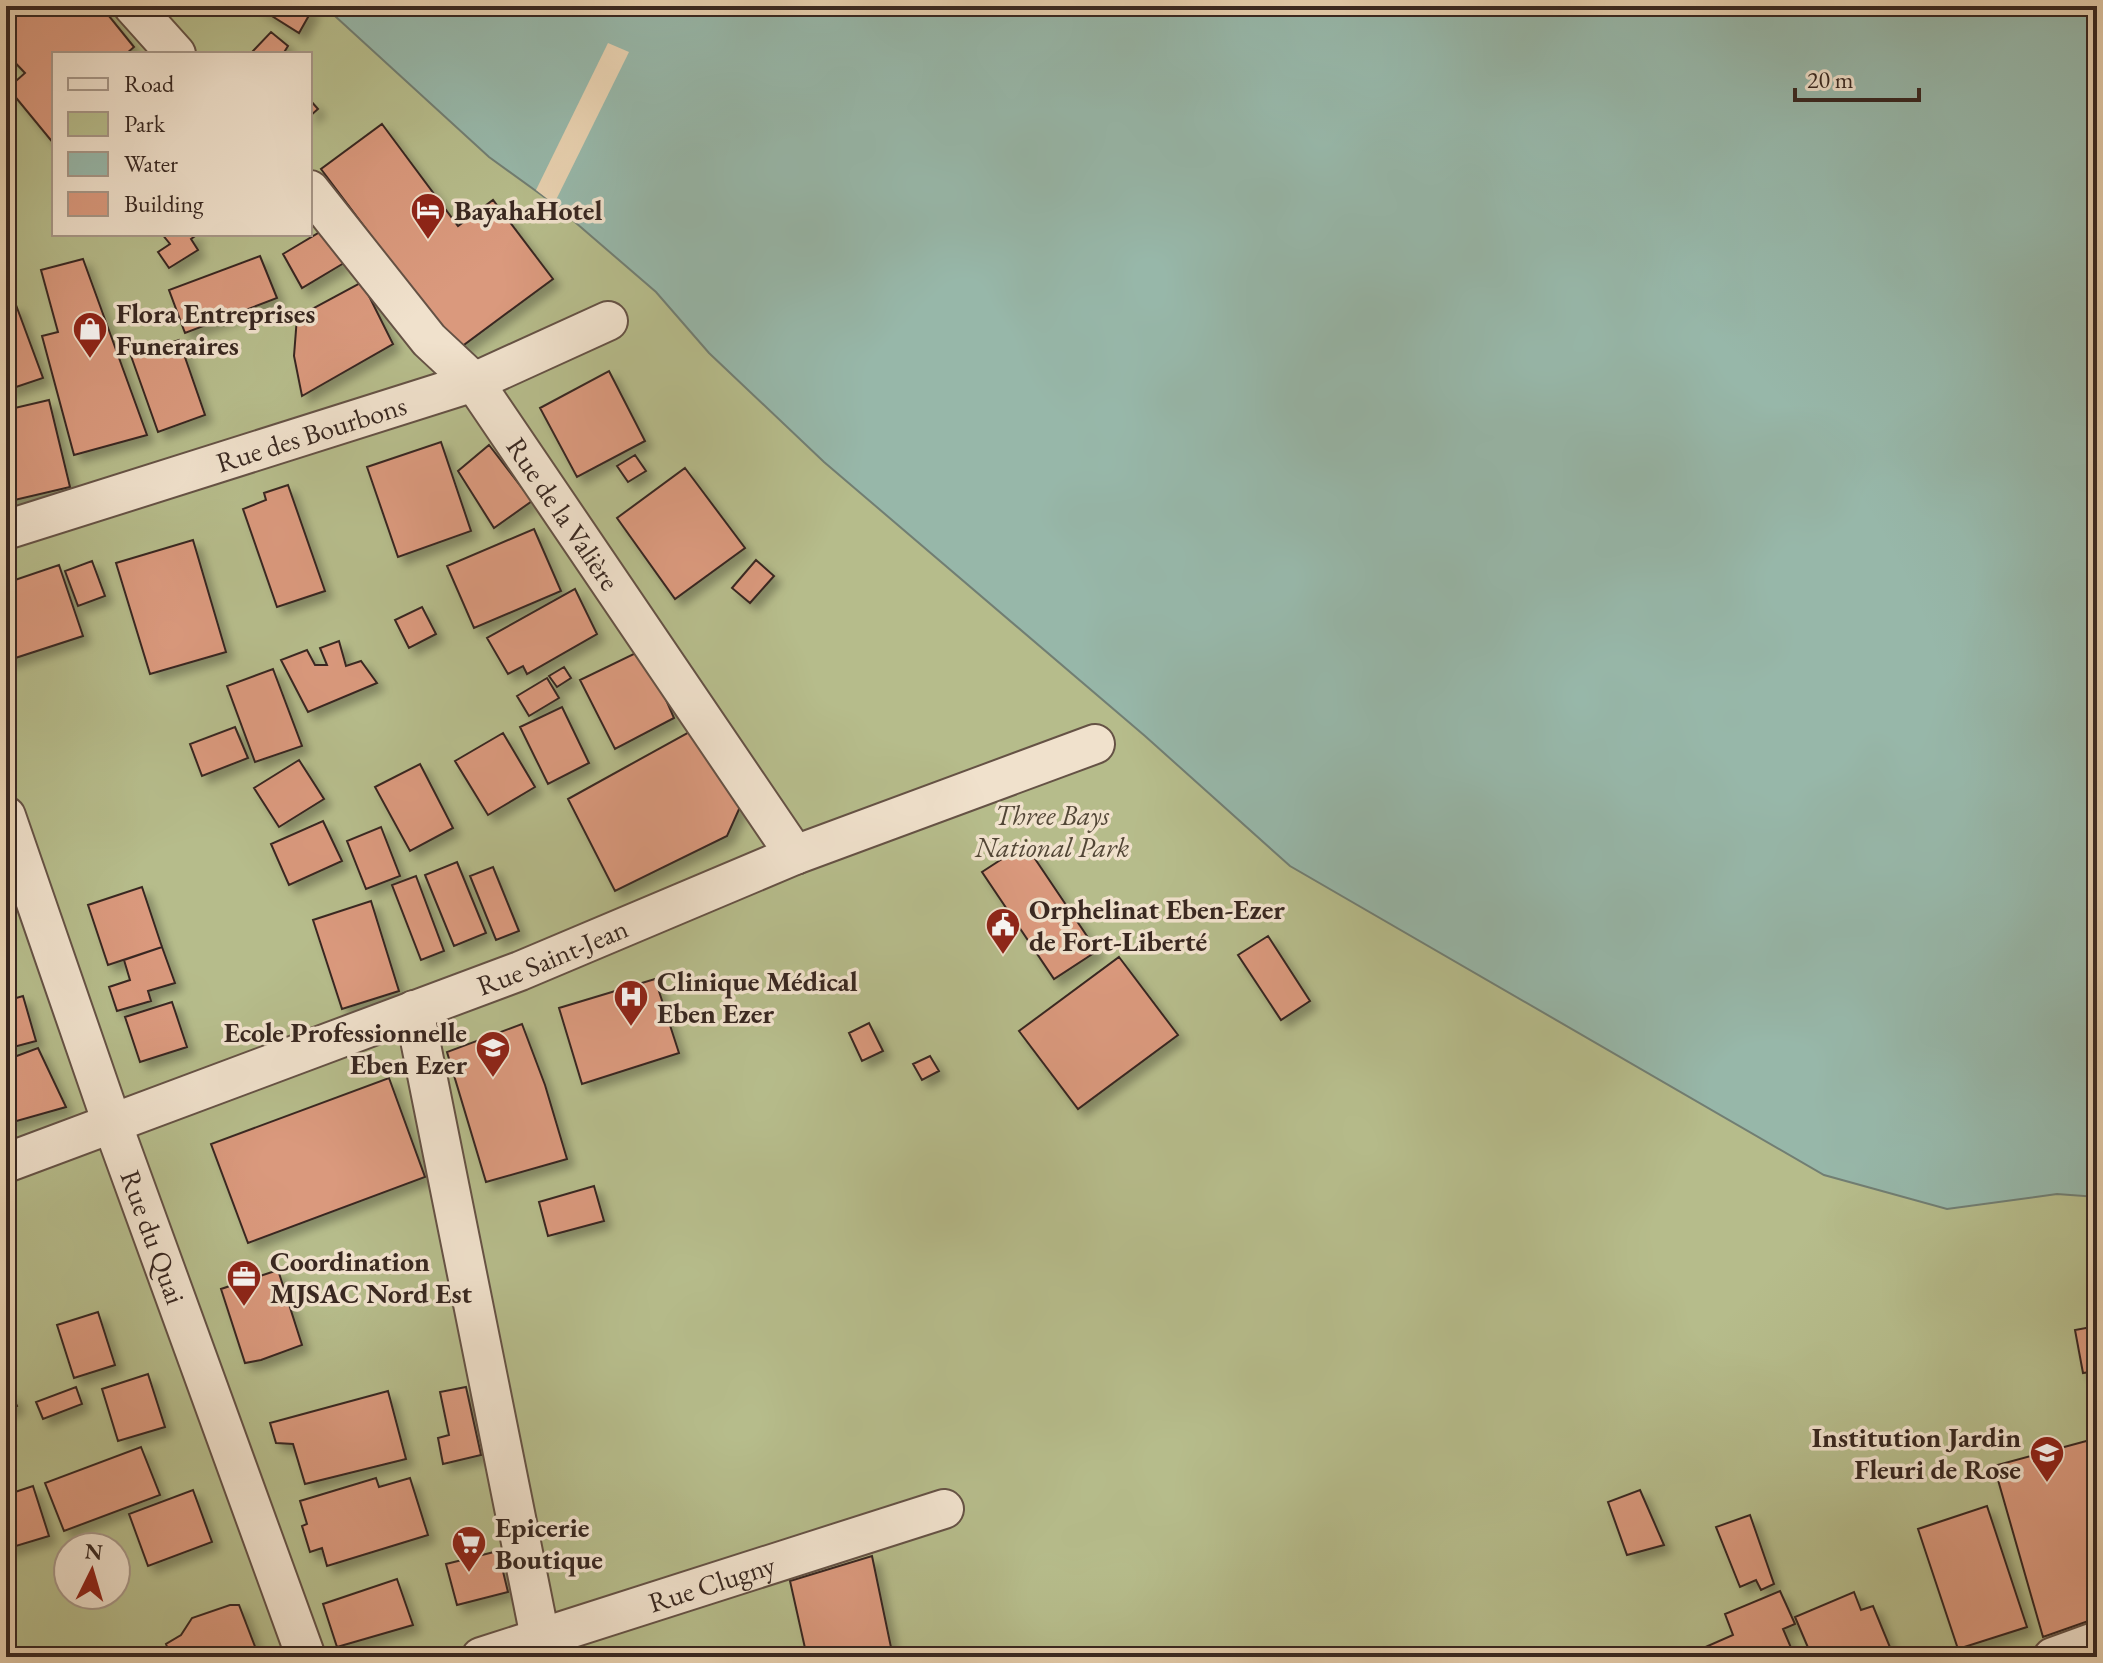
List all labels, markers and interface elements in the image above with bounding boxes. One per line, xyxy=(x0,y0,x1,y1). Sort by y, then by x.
legend xyxy=(52,52,312,236)
scale bar xyxy=(1795,52,1919,102)
text: 20 m xyxy=(1807,64,1854,95)
text: Road xyxy=(124,68,175,99)
text: Park xyxy=(124,108,166,139)
text: Water xyxy=(124,148,178,179)
text: Building xyxy=(124,188,204,219)
hotel icon: BayahaHotel xyxy=(409,191,447,241)
place label: BayahaHotel xyxy=(454,192,603,228)
place label: Flora Entreprises Funeraires xyxy=(116,295,315,363)
shop icon: Flora Entreprises Funeraires xyxy=(71,310,109,360)
street label: Rue des Bourbons xyxy=(211,387,411,480)
street label: Rue de la Valière xyxy=(499,430,628,597)
park label: Three Bays National Park xyxy=(974,797,1130,865)
place label: Orphelinat Eben-Ezer de Fort-Liberté xyxy=(1029,891,1285,959)
public building icon: Orphelinat Eben-Ezer de Fort-Liberté xyxy=(984,906,1022,956)
street label: Rue Saint-Jean xyxy=(472,910,633,1004)
place label: Clinique Médical Eben Ezer xyxy=(657,963,858,1031)
hospital icon: Clinique Médical Eben Ezer xyxy=(612,978,650,1028)
place label: Ecole Professionnelle Eben Ezer xyxy=(224,1014,467,1082)
school or university icon: Ecole Professionnelle Eben Ezer xyxy=(474,1029,512,1079)
street label: Rue du Quai xyxy=(113,1165,194,1309)
place label: Coordination MJSAC Nord Est xyxy=(270,1243,473,1311)
office icon: Coordination MJSAC Nord Est xyxy=(225,1258,263,1308)
place label: Institution Jardin Fleuri de Rose xyxy=(1812,1419,2021,1487)
school or university icon: Institution Jardin Fleuri de Rose xyxy=(2028,1434,2066,1484)
place label: Epicerie Boutique xyxy=(495,1509,603,1577)
supermarket icon: Epicerie Boutique xyxy=(450,1524,488,1574)
north arrow xyxy=(52,1531,132,1611)
text: N xyxy=(84,1536,104,1567)
street label: Rue Clugny xyxy=(644,1546,780,1620)

